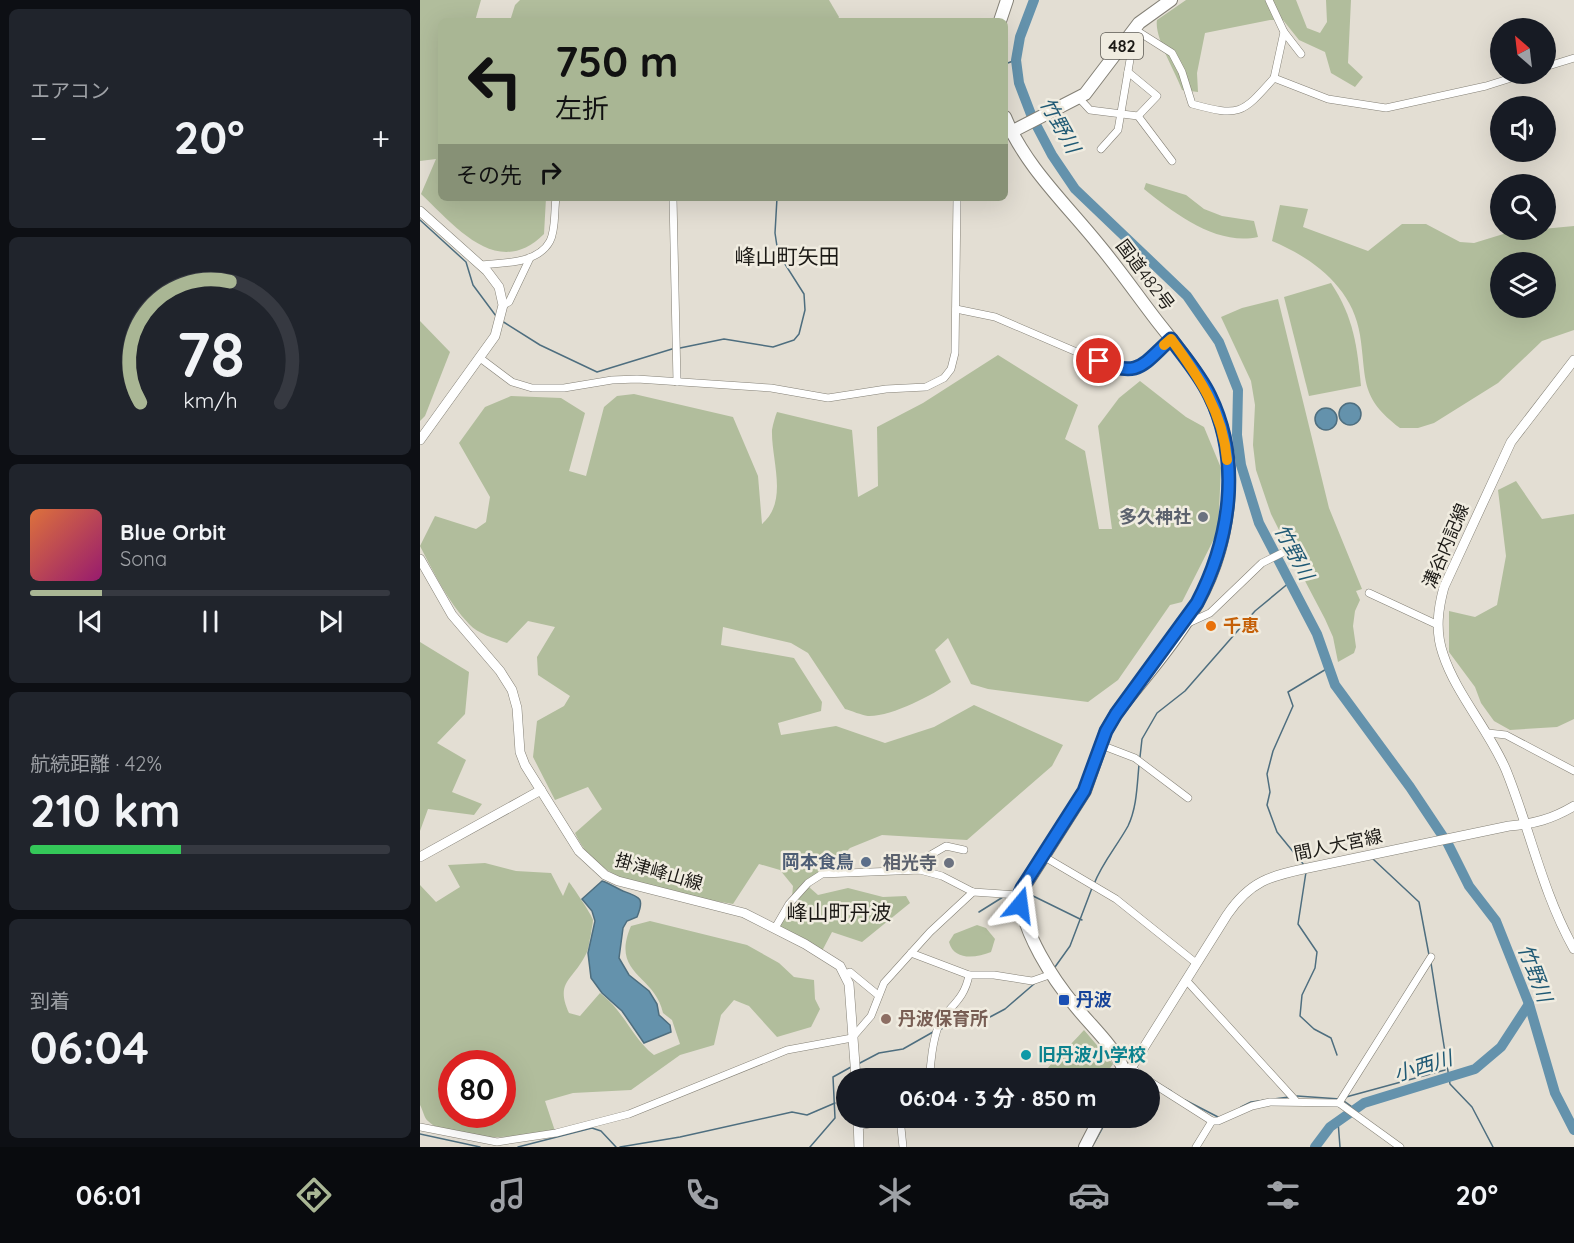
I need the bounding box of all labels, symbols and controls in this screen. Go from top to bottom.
north arrow [1490,18,1556,84]
map controls [1490,18,1556,318]
road number: 482 [1101,33,1143,59]
text: 750 m [555,35,679,88]
icon: left [456,42,534,120]
text: エアコン [30,78,110,103]
text: 左折 [555,91,609,125]
water label: 竹野川 [1035,92,1087,159]
button: sound [1490,96,1556,162]
text: 20° [174,109,245,165]
text: − [30,117,47,158]
text: + [371,117,390,158]
icon: right [534,156,567,189]
text: その先 [456,161,522,189]
button: search [1490,174,1556,240]
street label: 国道482号 [1111,235,1180,315]
district label: 峰山町矢田 [735,243,840,269]
button: layers [1490,252,1556,318]
text: 78 [176,315,244,393]
pin [1073,335,1124,386]
icon: arrive [1082,344,1115,377]
text: km/h [183,387,237,413]
street label: 溝谷内記線 [1417,500,1474,592]
place label: 多久神社 [1119,505,1191,528]
marker: 多久神社 [1196,510,1210,524]
text: Blue Orbit [120,518,226,546]
water label: 竹野川 [1269,519,1321,586]
text: Sona [120,546,167,571]
icon: previous [74,605,107,638]
icon: pause [194,605,227,638]
icon: next [314,605,347,638]
place label: 千恵 [1223,614,1259,637]
marker: 千恵 [1204,619,1218,633]
text: 航続距離 · 42% [30,751,162,776]
text: 210 km [30,782,180,838]
street label: 間人大宮線 [1291,824,1384,865]
street label: 掛津峰山線 [613,848,706,895]
place label: 岡本食鳥 [782,850,854,873]
place label: 相光寺 [883,851,937,874]
marker: 岡本食鳥 [859,855,873,869]
marker: 相光寺 [942,856,956,870]
position arrow [988,873,1052,937]
district label: 峰山町丹波 [787,899,892,925]
water label: 竹野川 [1513,940,1559,1007]
text: 到着 [30,988,70,1013]
place label: 丹波 [1076,988,1112,1011]
marker: 丹波 [1057,993,1071,1007]
place label: 丹波保育所 [898,1007,988,1030]
marker: 丹波保育所 [879,1012,893,1026]
text: 06:04 [30,1019,149,1075]
place label: 旧丹波小学校 [1038,1043,1146,1066]
water label: 小西川 [1391,1044,1457,1086]
marker: 旧丹波小学校 [1019,1048,1033,1062]
speed limit sign: 80 [438,1050,516,1128]
text: 06:04 · 3 分 · 850 m [899,1084,1097,1112]
icon: directions [293,1174,335,1216]
icon: music [487,1174,529,1216]
icon: phone [681,1174,723,1216]
icon: climate [874,1174,916,1216]
icon: car [1068,1174,1110,1216]
icon: filters [1262,1174,1304,1216]
text: 06:01 [76,1178,142,1212]
text: 20° [1456,1178,1498,1212]

